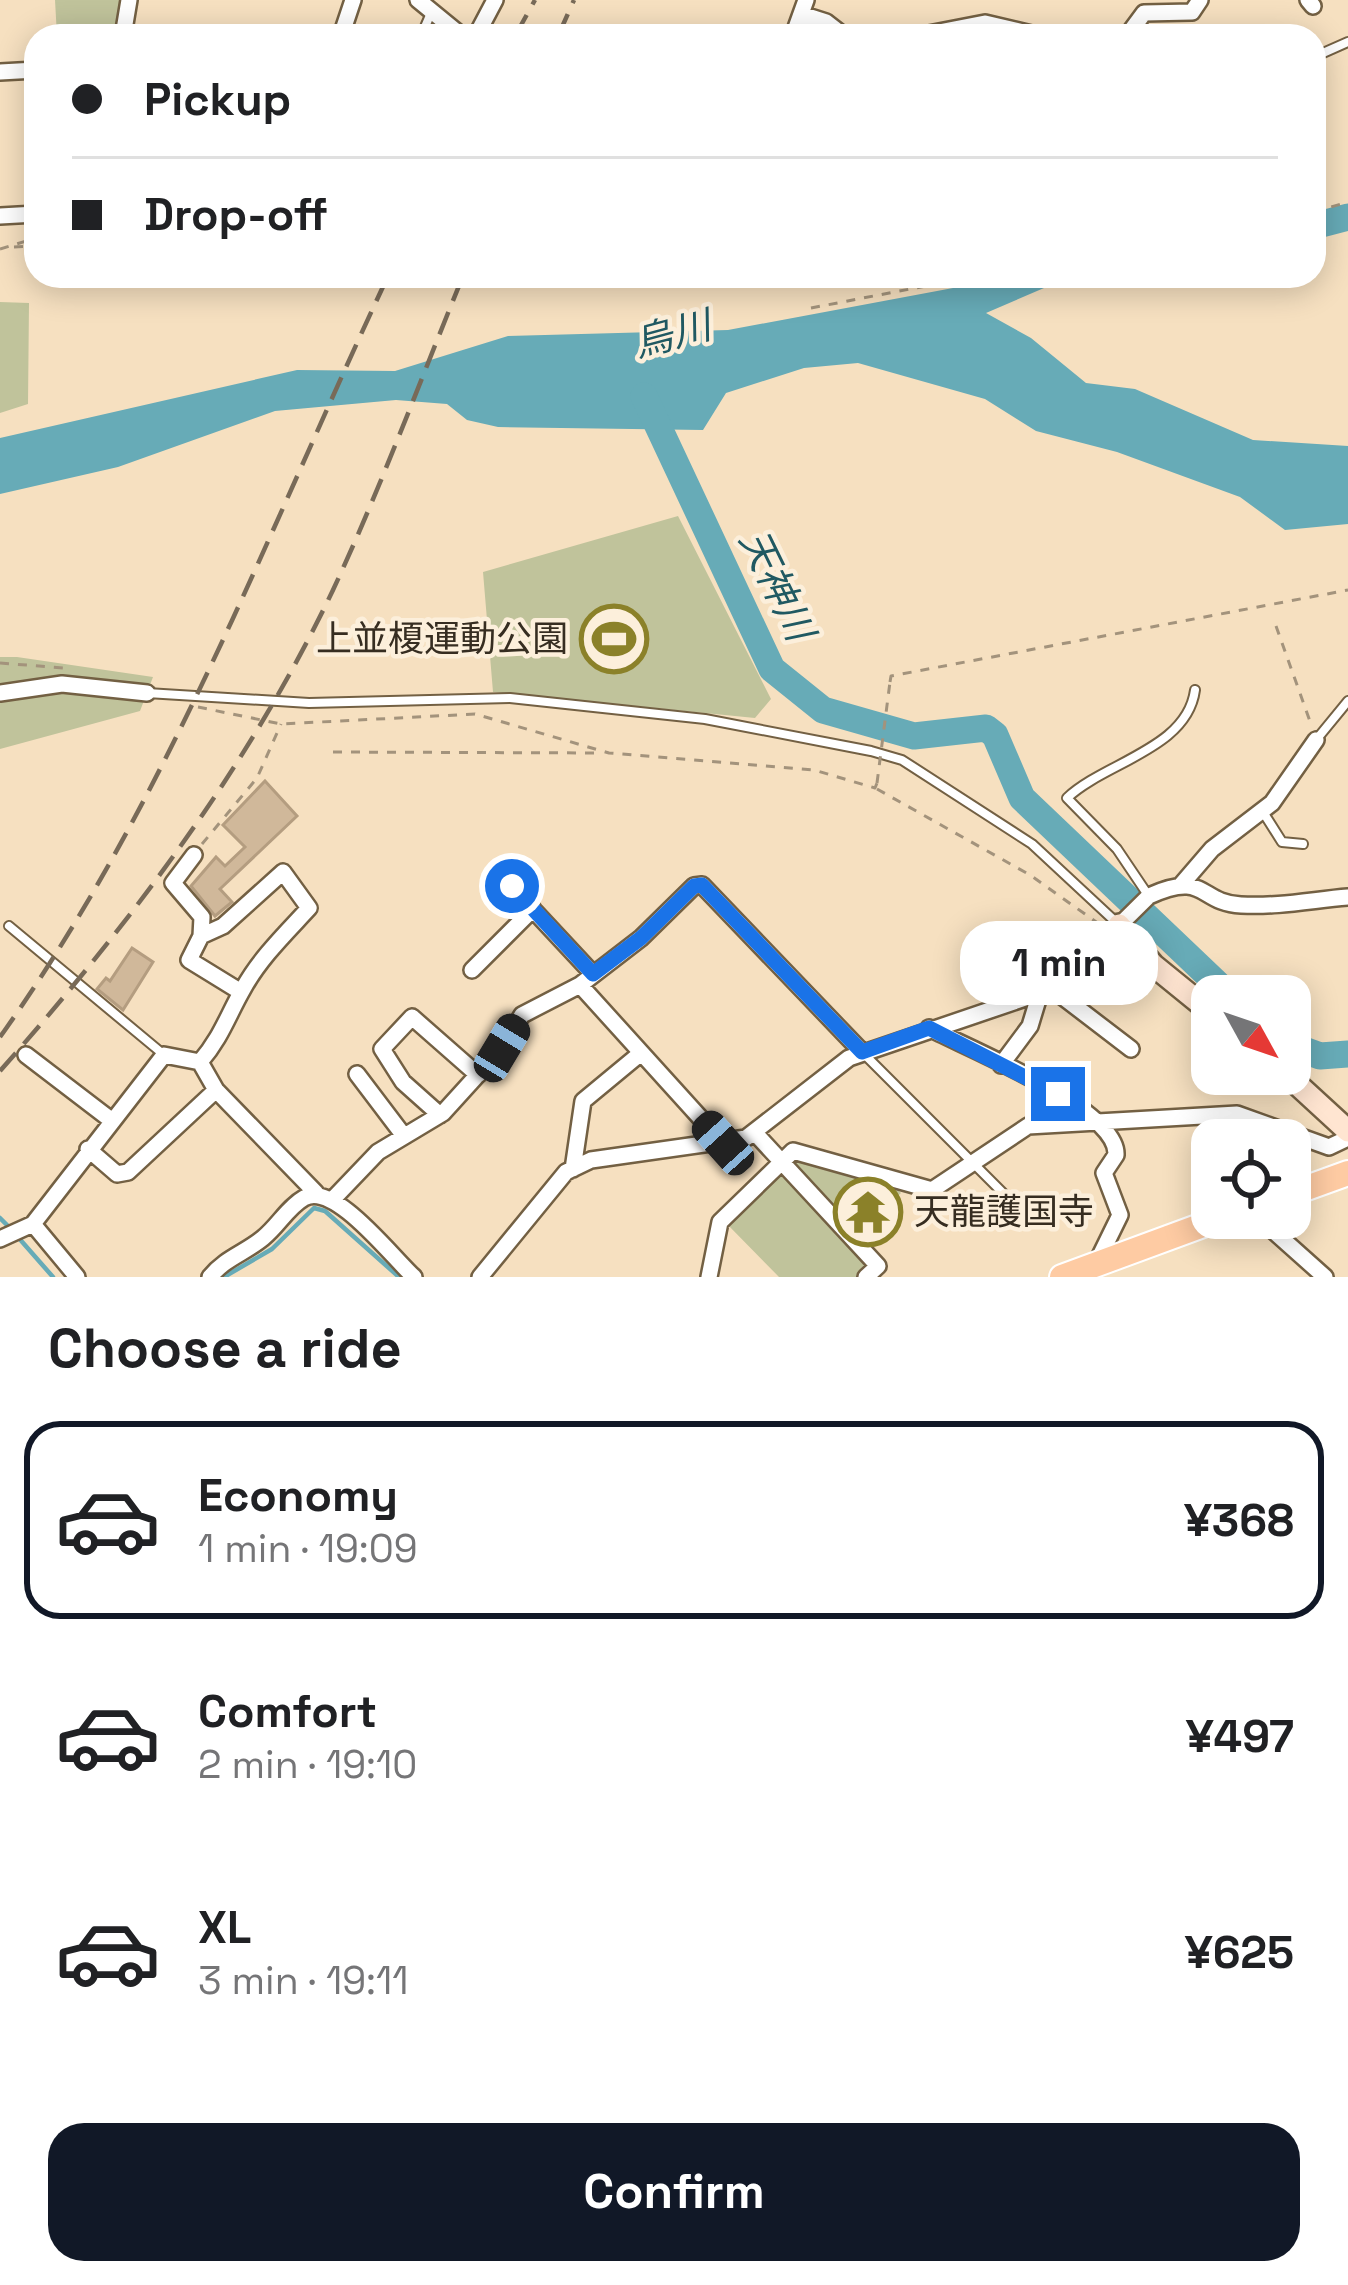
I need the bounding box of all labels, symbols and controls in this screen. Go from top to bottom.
text: Pickup [144,71,291,128]
text: Drop-off [144,186,328,243]
water label: 烏川 [628,299,720,368]
water label: 天神川 [729,522,826,652]
sports icon: 上並榎運動公園 [579,604,649,674]
place label: 上並榎運動公園 [316,616,568,662]
route start [485,859,539,913]
callout: 1 min [959,920,1157,1004]
text: 1 min [1011,938,1107,987]
north arrow [1191,975,1311,1095]
map controls [1191,975,1311,1239]
car [468,1008,536,1088]
route end [1031,1067,1085,1121]
car [686,1104,760,1182]
button: locate [1191,1119,1311,1239]
temple icon: 天龍護国寺 [833,1177,903,1247]
place label: 天龍護国寺 [914,1189,1094,1235]
text: Choose a ride [48,1314,402,1383]
icon: car [54,1466,162,1574]
text: Economy [198,1467,398,1524]
text: ¥368 [1184,1492,1294,1549]
text: 1 min · 19:09 [198,1524,418,1573]
icon: car [54,1682,162,1790]
text: Comfort [198,1683,377,1740]
text: ¥497 [1186,1708,1294,1765]
text: 2 min · 19:10 [198,1740,417,1789]
icon: car [54,1898,162,2006]
text: XL [198,1899,251,1956]
text: ¥625 [1185,1924,1294,1981]
text: 3 min · 19:11 [198,1956,409,2005]
button: Confirm [48,2123,1300,2261]

